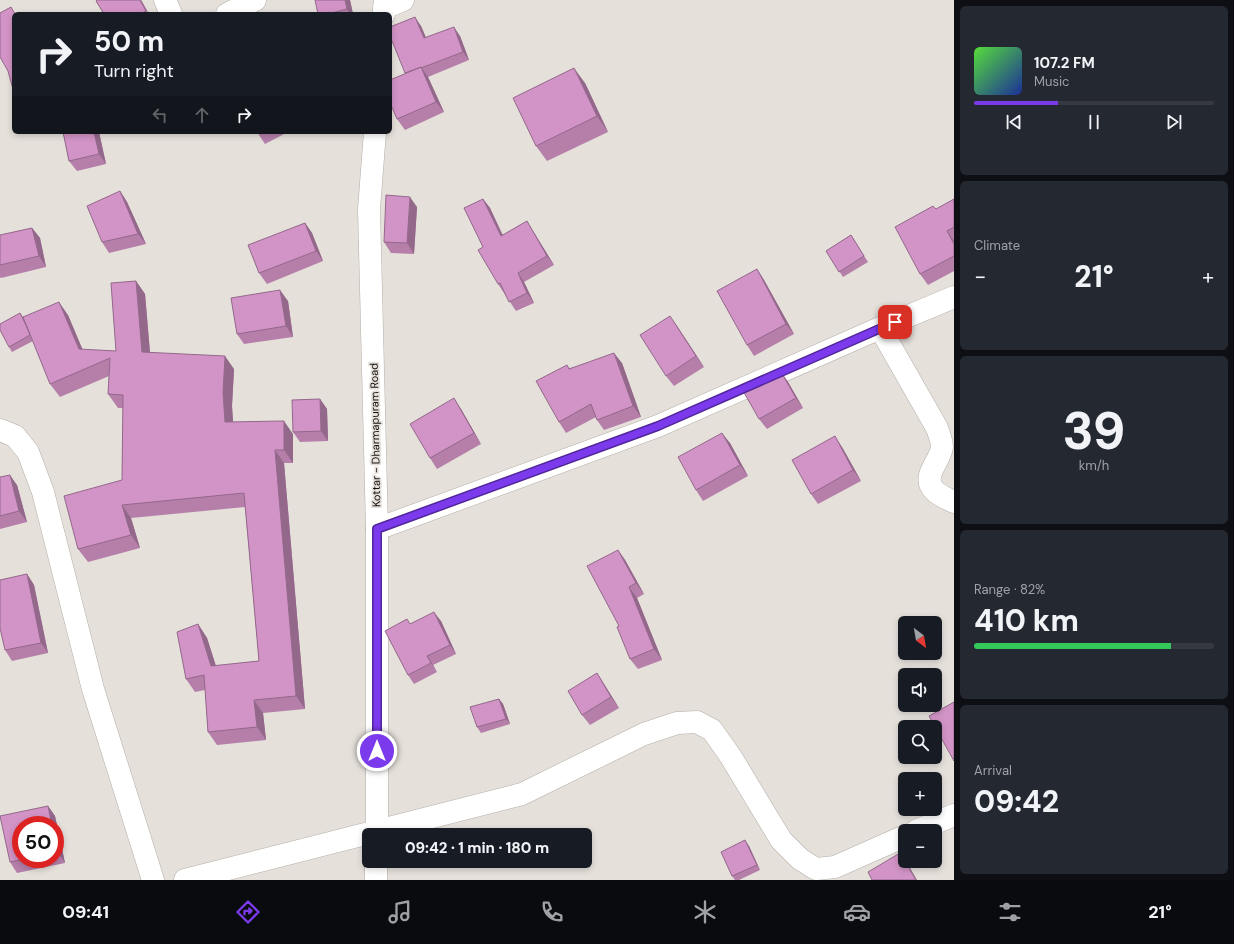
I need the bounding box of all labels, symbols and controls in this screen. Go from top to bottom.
text: 50 m [94,23,164,60]
icon: right [28,28,80,80]
text: 107.2 FM [1034,53,1095,73]
text: Turn right [94,59,174,83]
text: Music [1034,73,1069,90]
icon: left [149,104,171,126]
icon: ahead [191,104,213,126]
icon: right [233,104,255,126]
icon: previous [1003,111,1025,133]
icon: pause [1083,111,1105,133]
icon: next [1163,111,1185,133]
text: Climate [974,237,1020,254]
text: 21° [1074,257,1114,296]
text: − [974,262,986,291]
text: + [1202,262,1214,291]
pin [878,305,912,339]
icon: arrive [884,311,906,333]
street label: Kottar - Dharmapuram Road [367,363,383,507]
text: 39 [1062,397,1126,465]
text: km/h [1079,457,1109,474]
text: Range · 82% [974,581,1045,598]
text: 410 km [974,601,1079,640]
north arrow [898,616,942,660]
map controls [898,616,942,868]
button: sound [898,668,942,712]
button: search [898,720,942,764]
position arrow [356,730,398,772]
text: Arrival [974,762,1012,779]
button: + [898,772,942,816]
text: 09:42 [974,782,1059,821]
speed limit sign: 50 [12,816,64,868]
button: − [898,824,942,868]
text: 09:42 · 1 min · 180 m [405,838,549,858]
icon: directions [234,898,262,926]
icon: music [386,898,414,926]
icon: phone [538,898,566,926]
icon: climate [691,898,719,926]
icon: car [843,898,871,926]
icon: filters [996,898,1024,926]
text: 09:41 [62,900,109,924]
text: 21° [1148,900,1172,924]

